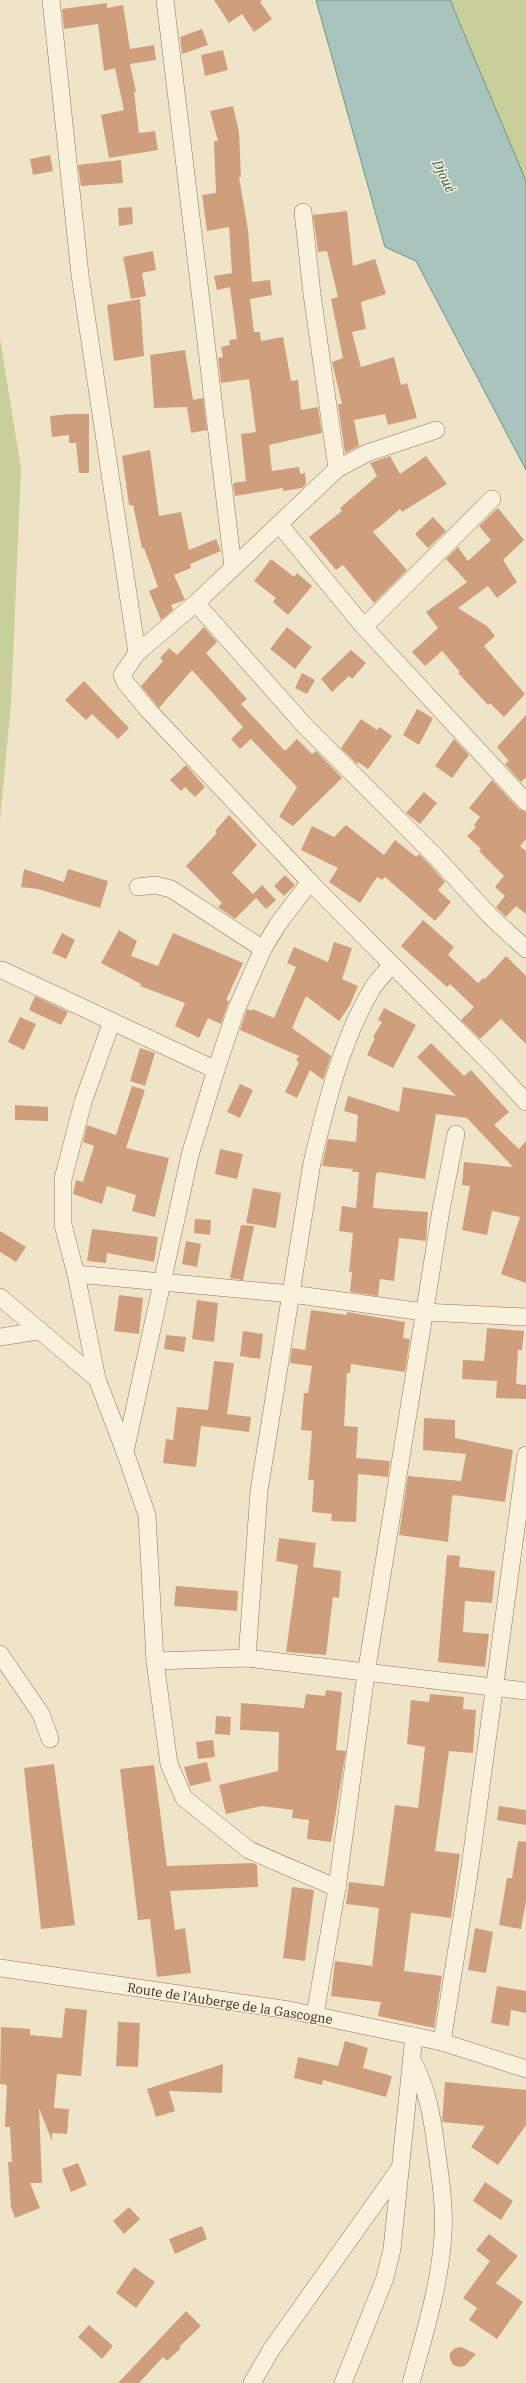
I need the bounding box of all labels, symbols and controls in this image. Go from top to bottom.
water label: Djoué [428,156,460,196]
street label: Route de l'Auberge de la Gascogne [126,1979,334,2028]

